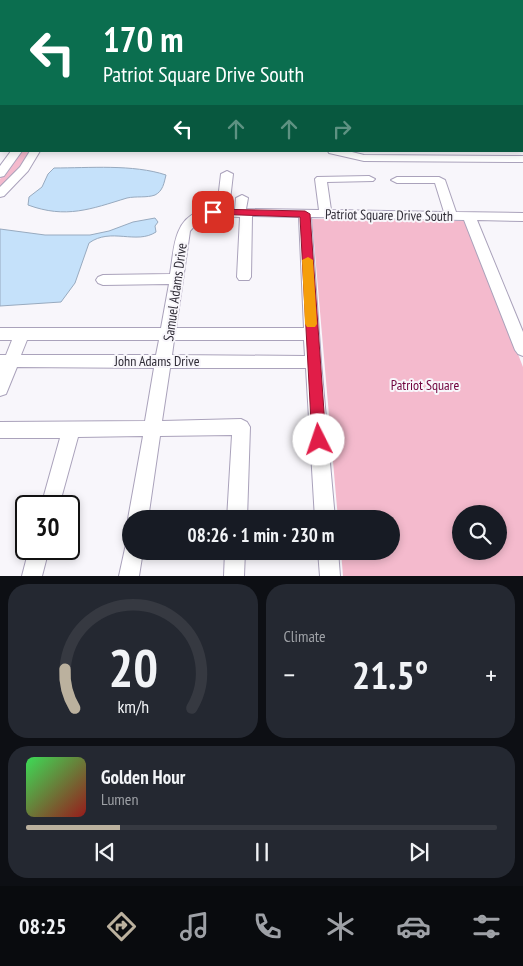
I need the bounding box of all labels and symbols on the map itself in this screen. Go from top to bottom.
pin [192,191,234,233]
street label: Patriot Square Drive South [325,205,453,225]
street label: Samuel Adams Drive [159,242,191,342]
street label: John Adams Drive [114,352,200,370]
park label: Patriot Square [391,376,459,394]
position arrow [292,413,344,465]
speed limit sign: 30 [15,495,80,560]

